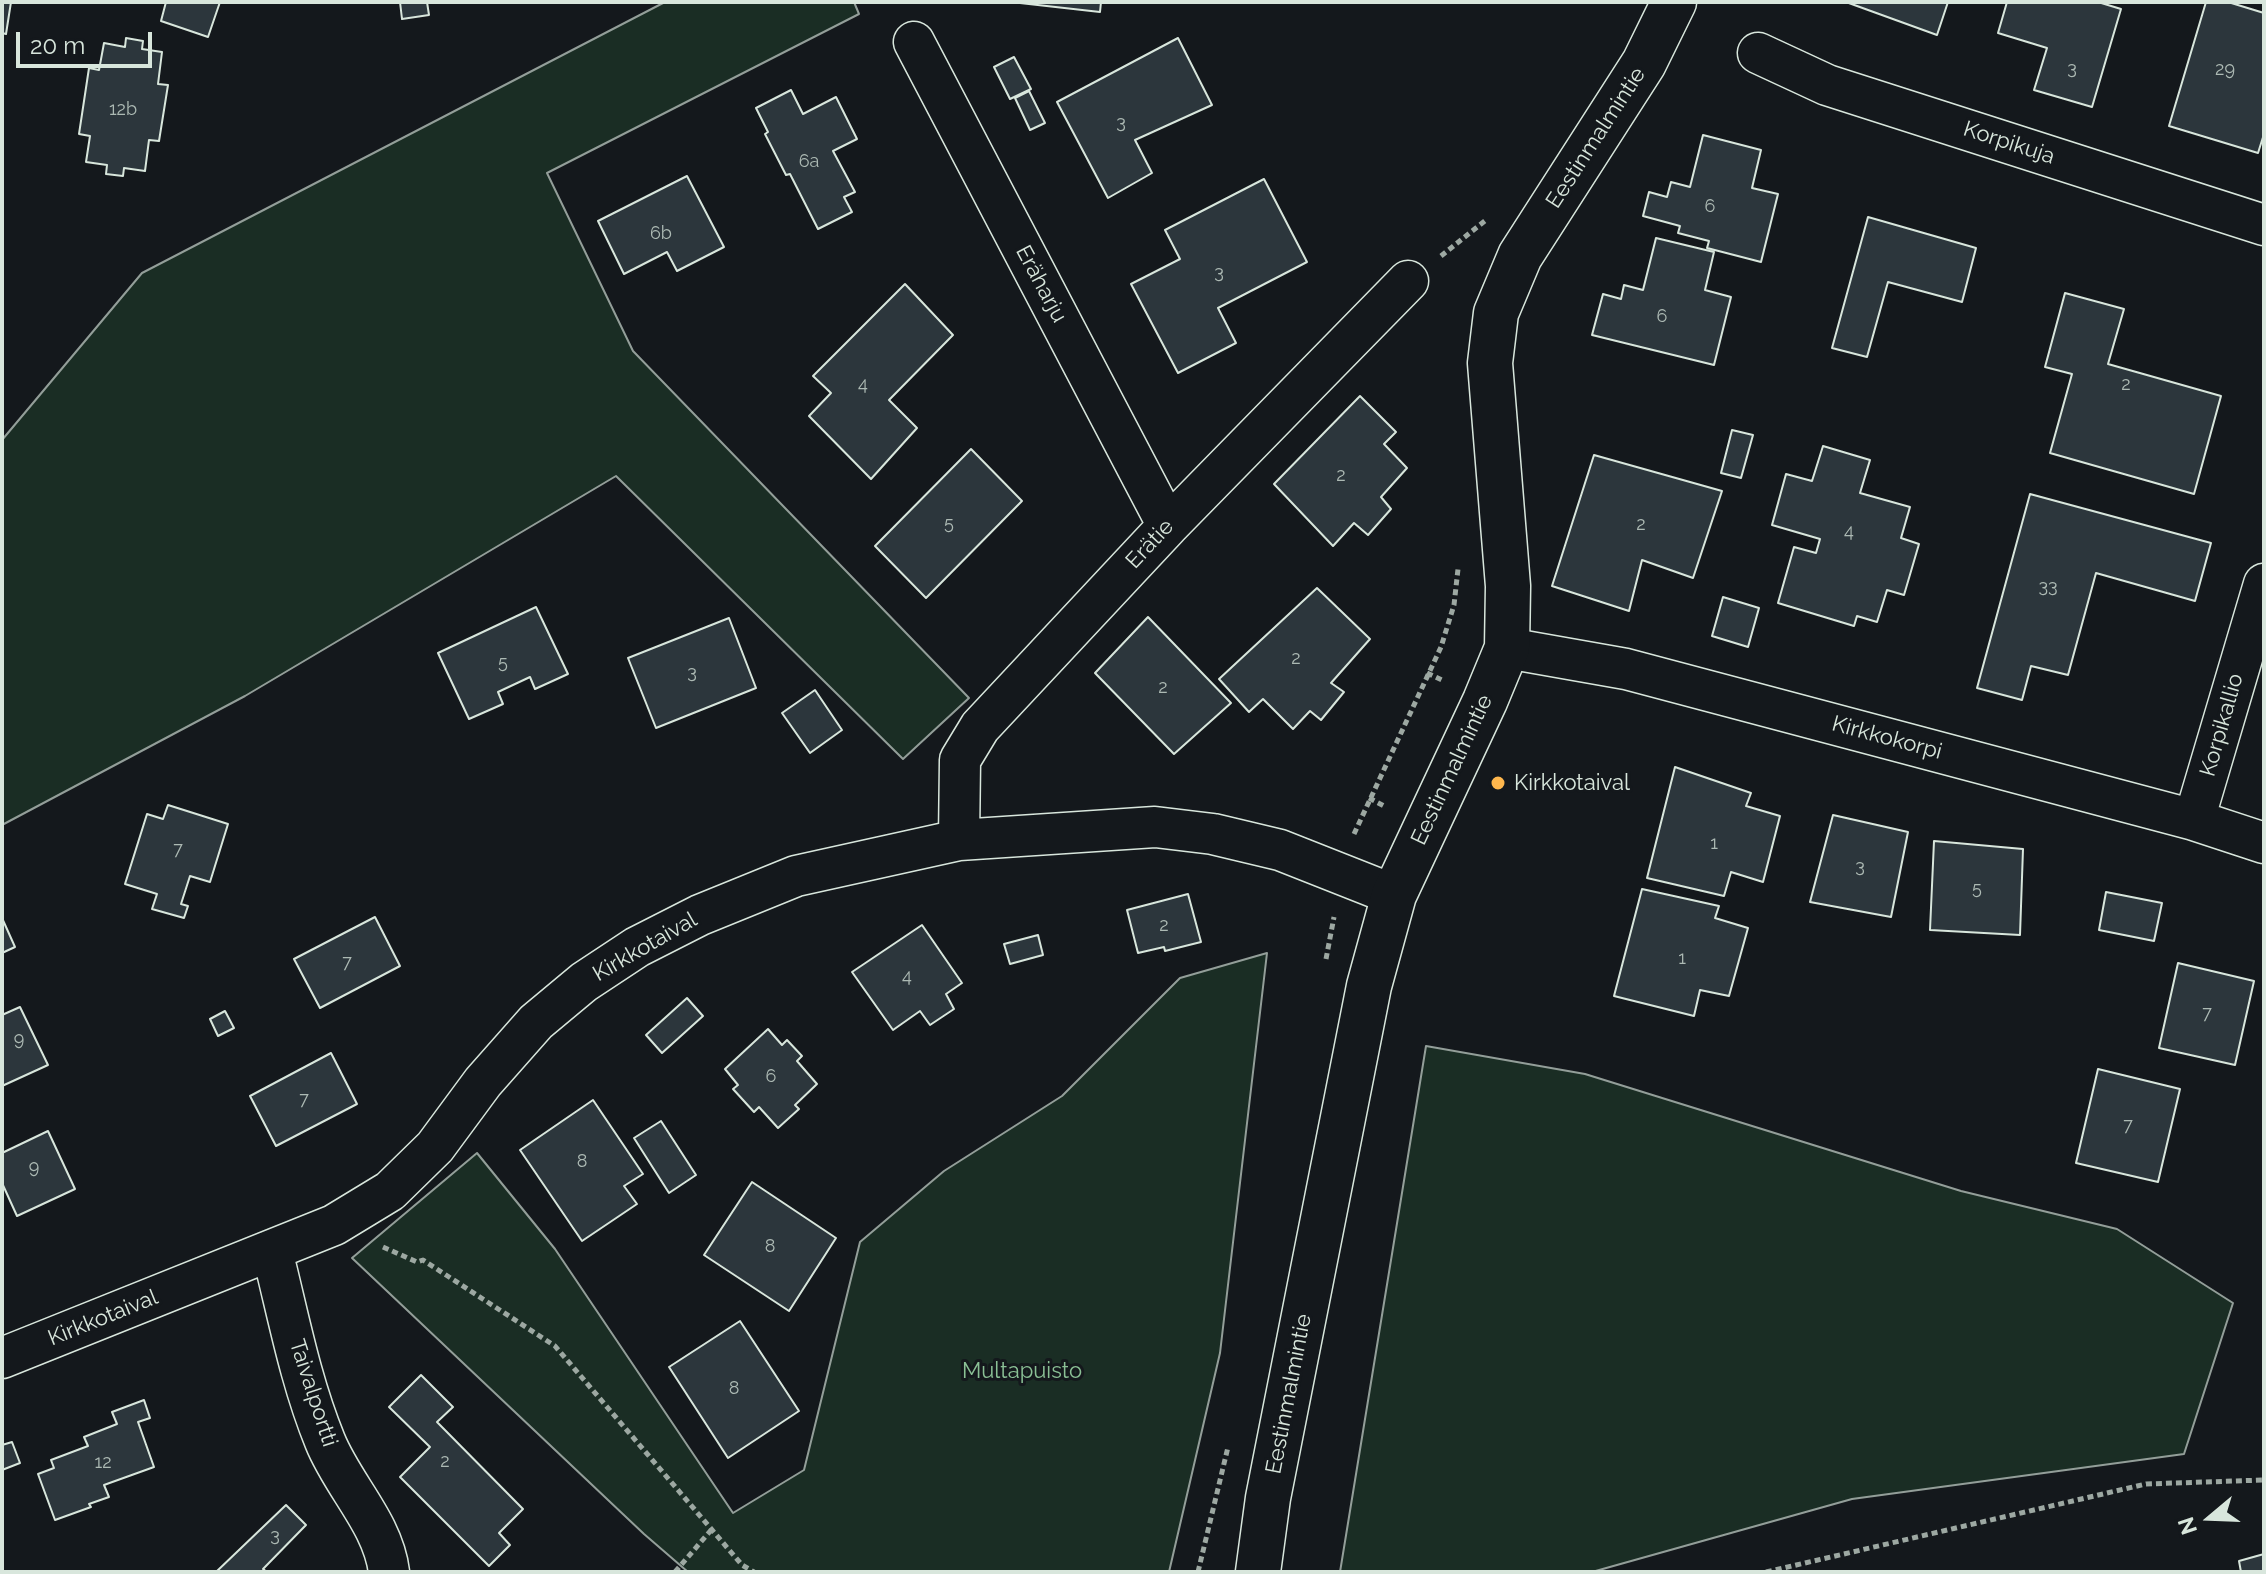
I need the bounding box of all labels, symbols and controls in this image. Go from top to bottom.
scale bar [20,16,156,66]
text: 20 m [30,31,85,60]
house number: 3 [2067,58,2077,80]
house number: 29 [2215,59,2235,81]
street label: Eestinmalmintie [1541,63,1651,213]
house number: 12b [109,99,137,121]
house number: 3 [1116,112,1126,134]
street label: Korpikuja [1960,116,2058,170]
house number: 6a [799,151,819,173]
house number: 6 [1705,196,1715,218]
house number: 6b [650,223,672,245]
street label: Eräharju [1010,241,1072,327]
house number: 3 [1214,262,1224,284]
house number: 6 [1657,306,1667,328]
house number: 4 [858,374,868,396]
house number: 2 [2121,374,2131,396]
house number: 2 [1336,465,1346,487]
house number: 5 [944,513,954,535]
street label: Erätie [1121,514,1179,574]
house number: 2 [1636,514,1646,536]
house number: 4 [1844,521,1854,543]
house number: 33 [2038,576,2058,598]
house number: 2 [1291,648,1301,670]
house number: 5 [498,652,508,674]
house number: 3 [687,662,697,684]
street label: Korpikallio [2195,670,2249,780]
house number: 2 [1158,677,1168,699]
street label: Eestinmalmintie [1406,691,1498,849]
street label: Kirkkokorpi [1829,711,1945,765]
place label: Kirkkotaival [1514,770,1630,796]
marker: Kirkkotaival [1489,774,1507,792]
house number: 1 [1710,833,1718,855]
house number: 7 [173,839,183,861]
house number: 3 [1855,856,1865,878]
house number: 5 [1972,878,1982,900]
street label: Kirkkotaival [588,907,702,987]
house number: 2 [1159,915,1169,937]
house number: 1 [1678,948,1686,970]
house number: 7 [342,952,352,974]
house number: 4 [902,966,912,988]
house number: 7 [2202,1003,2212,1025]
house number: 9 [14,1029,24,1051]
house number: 6 [766,1066,776,1088]
house number: 7 [299,1089,309,1111]
house number: 7 [2123,1115,2133,1137]
house number: 8 [577,1151,587,1173]
house number: 9 [29,1157,39,1179]
house number: 8 [765,1236,775,1258]
street label: Kirkkotaival [44,1284,162,1352]
street label: Eestinmalmintie [1261,1312,1317,1476]
street label: Taivalportti [283,1336,343,1450]
park label: Multapuisto [962,1358,1082,1384]
house number: 8 [729,1378,739,1400]
house number: 2 [440,1451,450,1473]
house number: 12 [94,1452,112,1474]
north arrow [2170,1478,2250,1558]
text: N [2172,1514,2202,1538]
house number: 3 [270,1525,280,1547]

